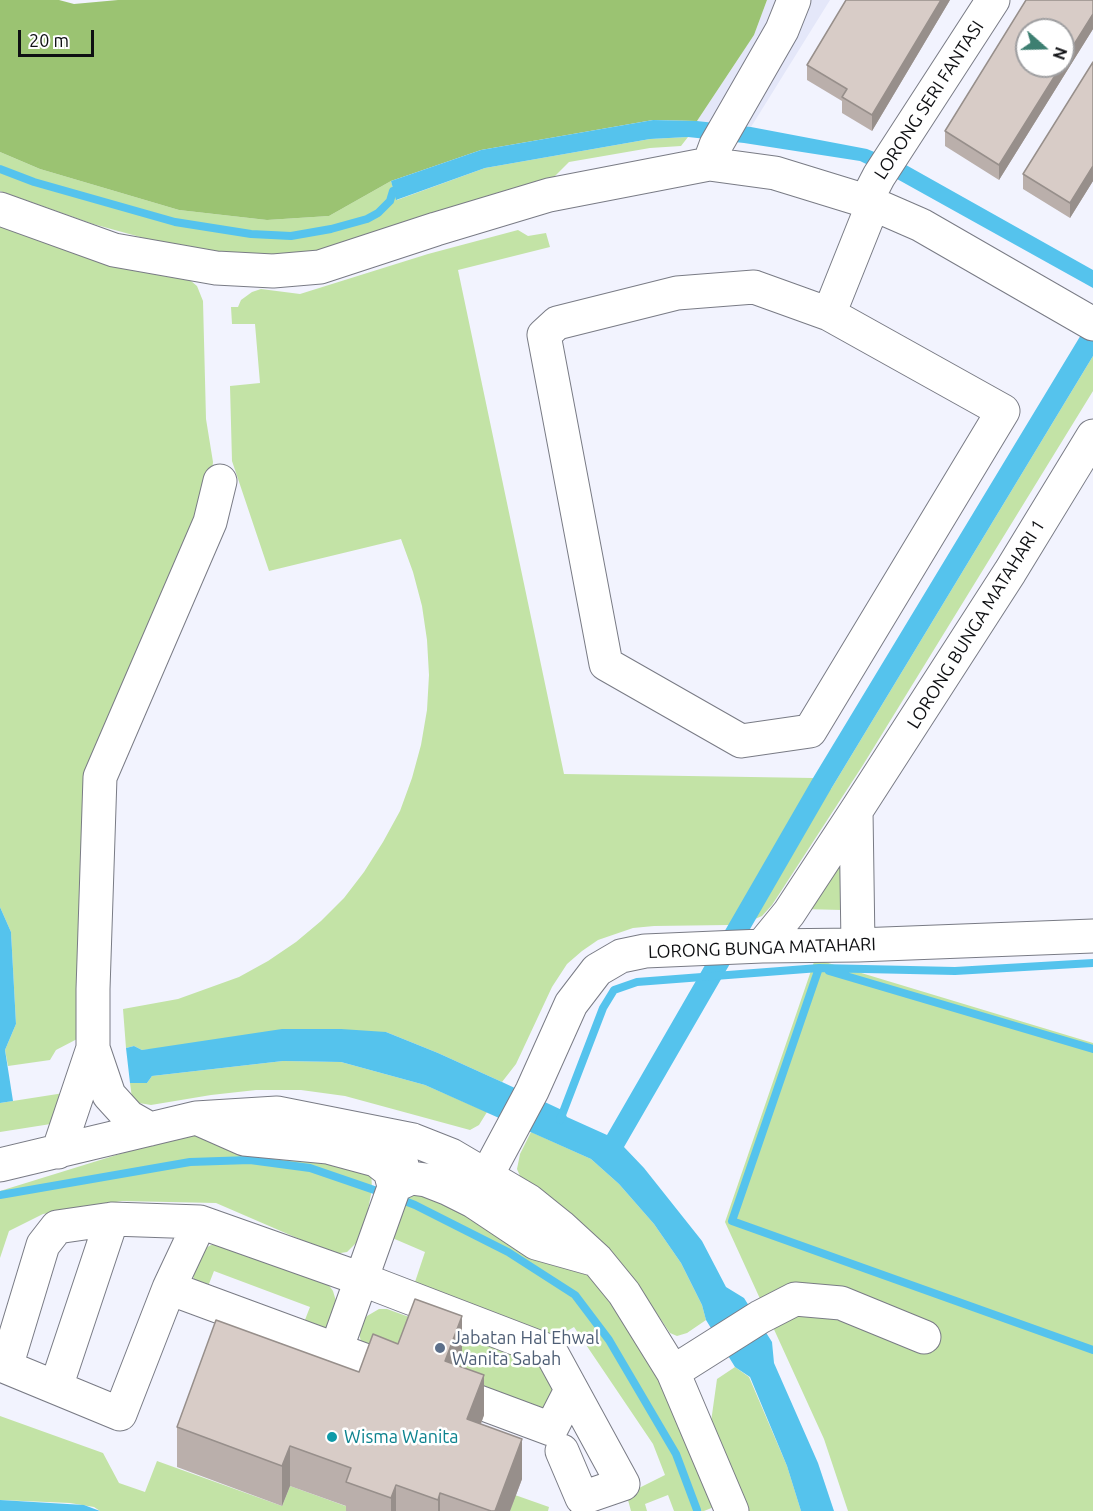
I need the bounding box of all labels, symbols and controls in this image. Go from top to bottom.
street label: LORONG SERI FANTASI [870,17,988,183]
scale bar [21,18,98,56]
north arrow [1015,18,1075,78]
text: 20 m [29,30,69,50]
text: N [1050,45,1071,62]
street label: LORONG BUNGA MATAHARI 1 [903,515,1049,733]
street label: LORONG BUNGA MATAHARI [648,933,876,963]
place label: Jabatan Hal Ehwal Wanita Sabah [452,1327,599,1370]
marker: Jabatan Hal Ehwal Wanita Sabah [433,1341,447,1355]
place label: Wisma Wanita [344,1426,459,1448]
marker: Wisma Wanita [325,1430,339,1444]

